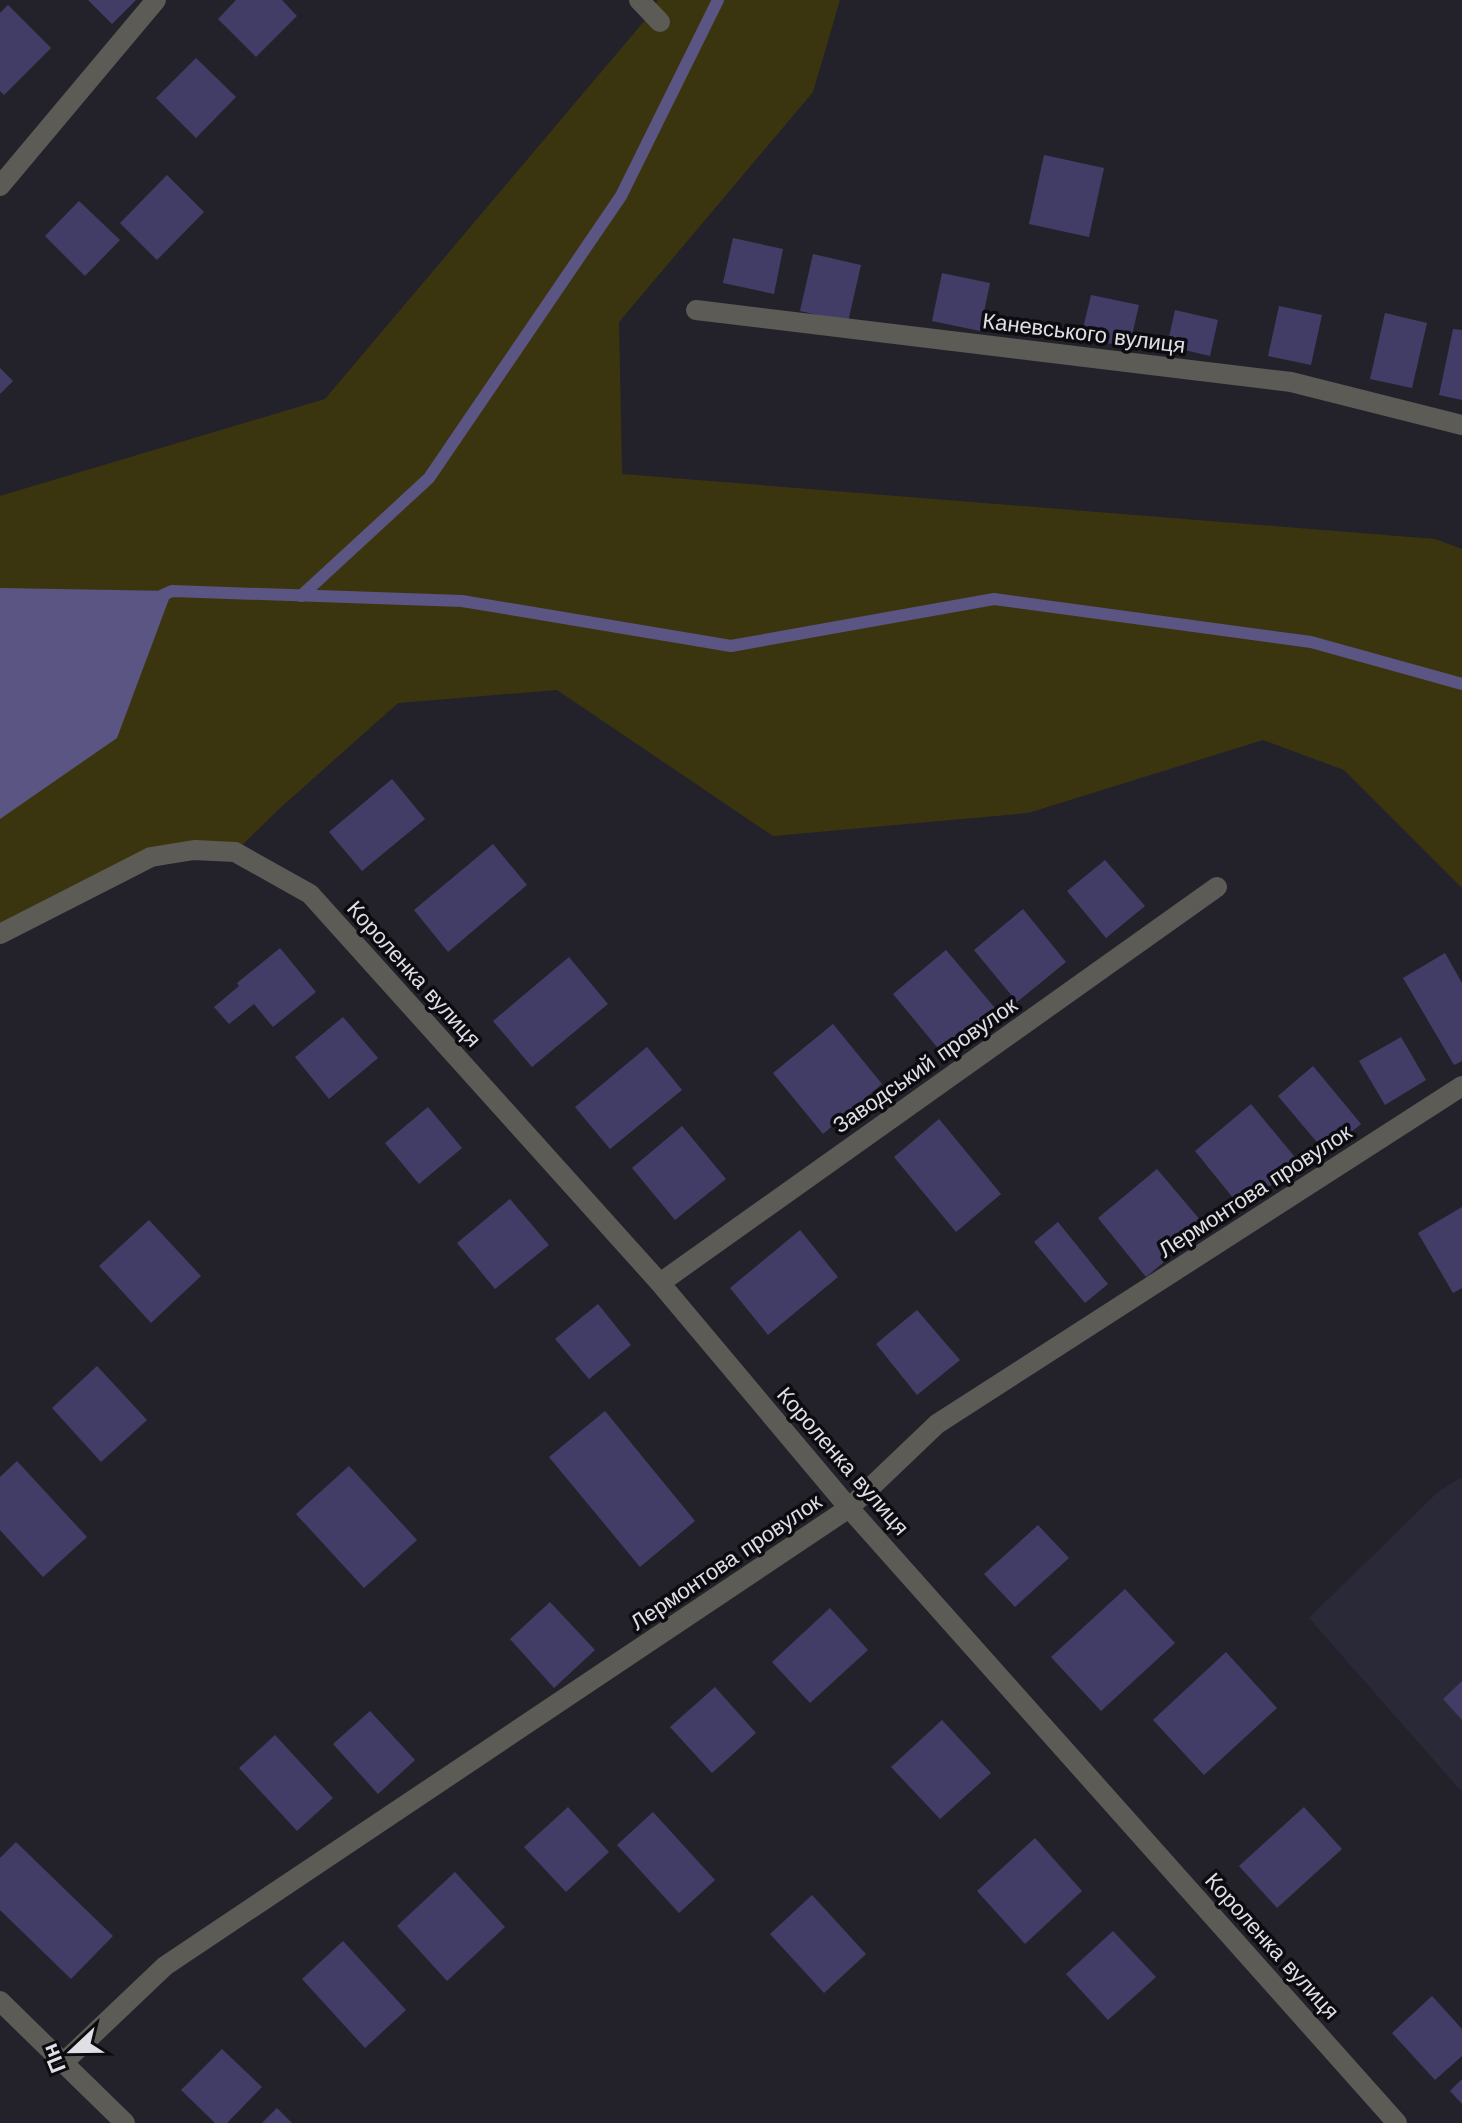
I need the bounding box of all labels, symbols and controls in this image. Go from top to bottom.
street label: Каневського вулиця [981,308,1187,358]
street label: Короленка вулиця [342,896,486,1052]
street label: Заводський провулок [828,992,1022,1138]
street label: Лермонтова провулок [1154,1119,1356,1263]
street label: Короленка вулиця [772,1382,914,1540]
street label: Лермонтова провулок [626,1489,826,1635]
street label: Короленка вулиця [1200,1868,1344,2024]
north arrow [32,2011,112,2091]
text: Пн [37,2040,71,2076]

